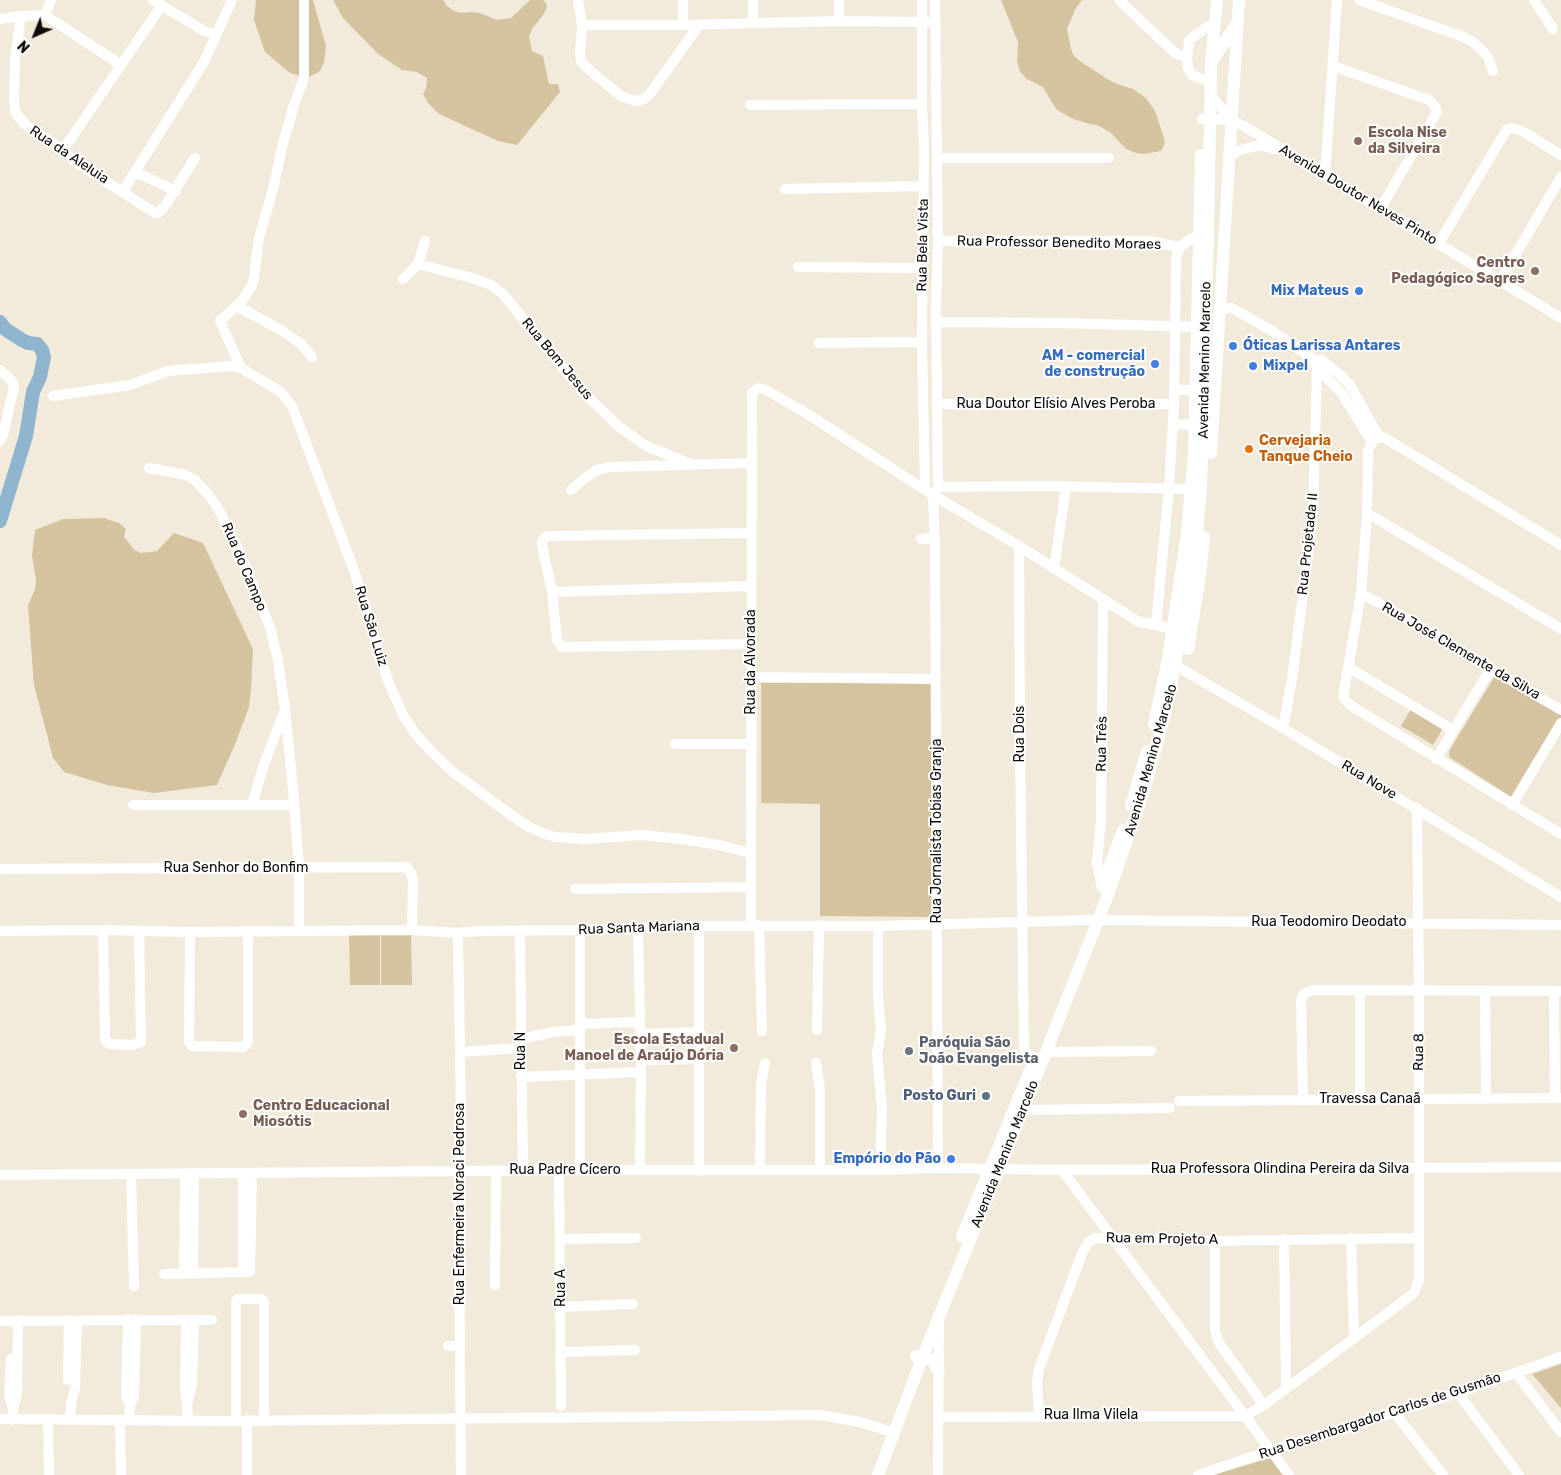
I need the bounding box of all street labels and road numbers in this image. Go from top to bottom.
street label: Rua da Aleluia [26,122,112,188]
street label: Avenida Doutor Neves Pinto [1276,141,1440,249]
street label: Rua Bela Vista [914,198,932,292]
street label: Rua Professor Benedito Moraes [957,233,1161,253]
street label: Avenida Menino Marcelo [1195,281,1215,439]
street label: Rua Bom Jesus [518,315,596,403]
street label: Rua Doutor Elísio Alves Peroba [956,396,1156,412]
street label: Rua Projetada II [1294,492,1322,596]
street label: Rua do Campo [218,520,270,614]
street label: Rua São Luiz [351,584,391,668]
street label: Rua José Clemente da Silva [1379,599,1543,703]
street label: Rua da Alvorada [743,609,759,715]
street label: Avenida Menino Marcelo [1121,682,1181,838]
street label: Rua Dois [1012,706,1028,762]
street label: Rua Três [1093,716,1111,772]
street label: Rua Jornalista Tobias Granja [929,739,945,923]
street label: Rua Nove [1338,757,1400,803]
street label: Rua Senhor do Bonfim [164,860,308,876]
street label: Rua Teodomiro Deodato [1251,914,1407,930]
street label: Rua Santa Mariana [578,917,700,939]
street label: Rua N [513,1032,529,1070]
street label: Rua 8 [1410,1033,1428,1071]
street label: Avenida Menino Marcelo [968,1078,1042,1230]
street label: Travessa Canaã [1319,1091,1421,1107]
street label: Rua Enfermeira Noraci Pedrosa [452,1103,468,1305]
street label: Rua Professora Olindina Pereira da Silva [1151,1161,1409,1177]
street label: Rua Padre Cícero [509,1162,621,1178]
street label: Rua em Projeto A [1106,1230,1218,1248]
street label: Rua A [553,1269,569,1307]
street label: Rua Desembargador Carlos de Gusmão [1257,1369,1503,1463]
street label: Rua Ilma Vilela [1044,1407,1138,1423]

